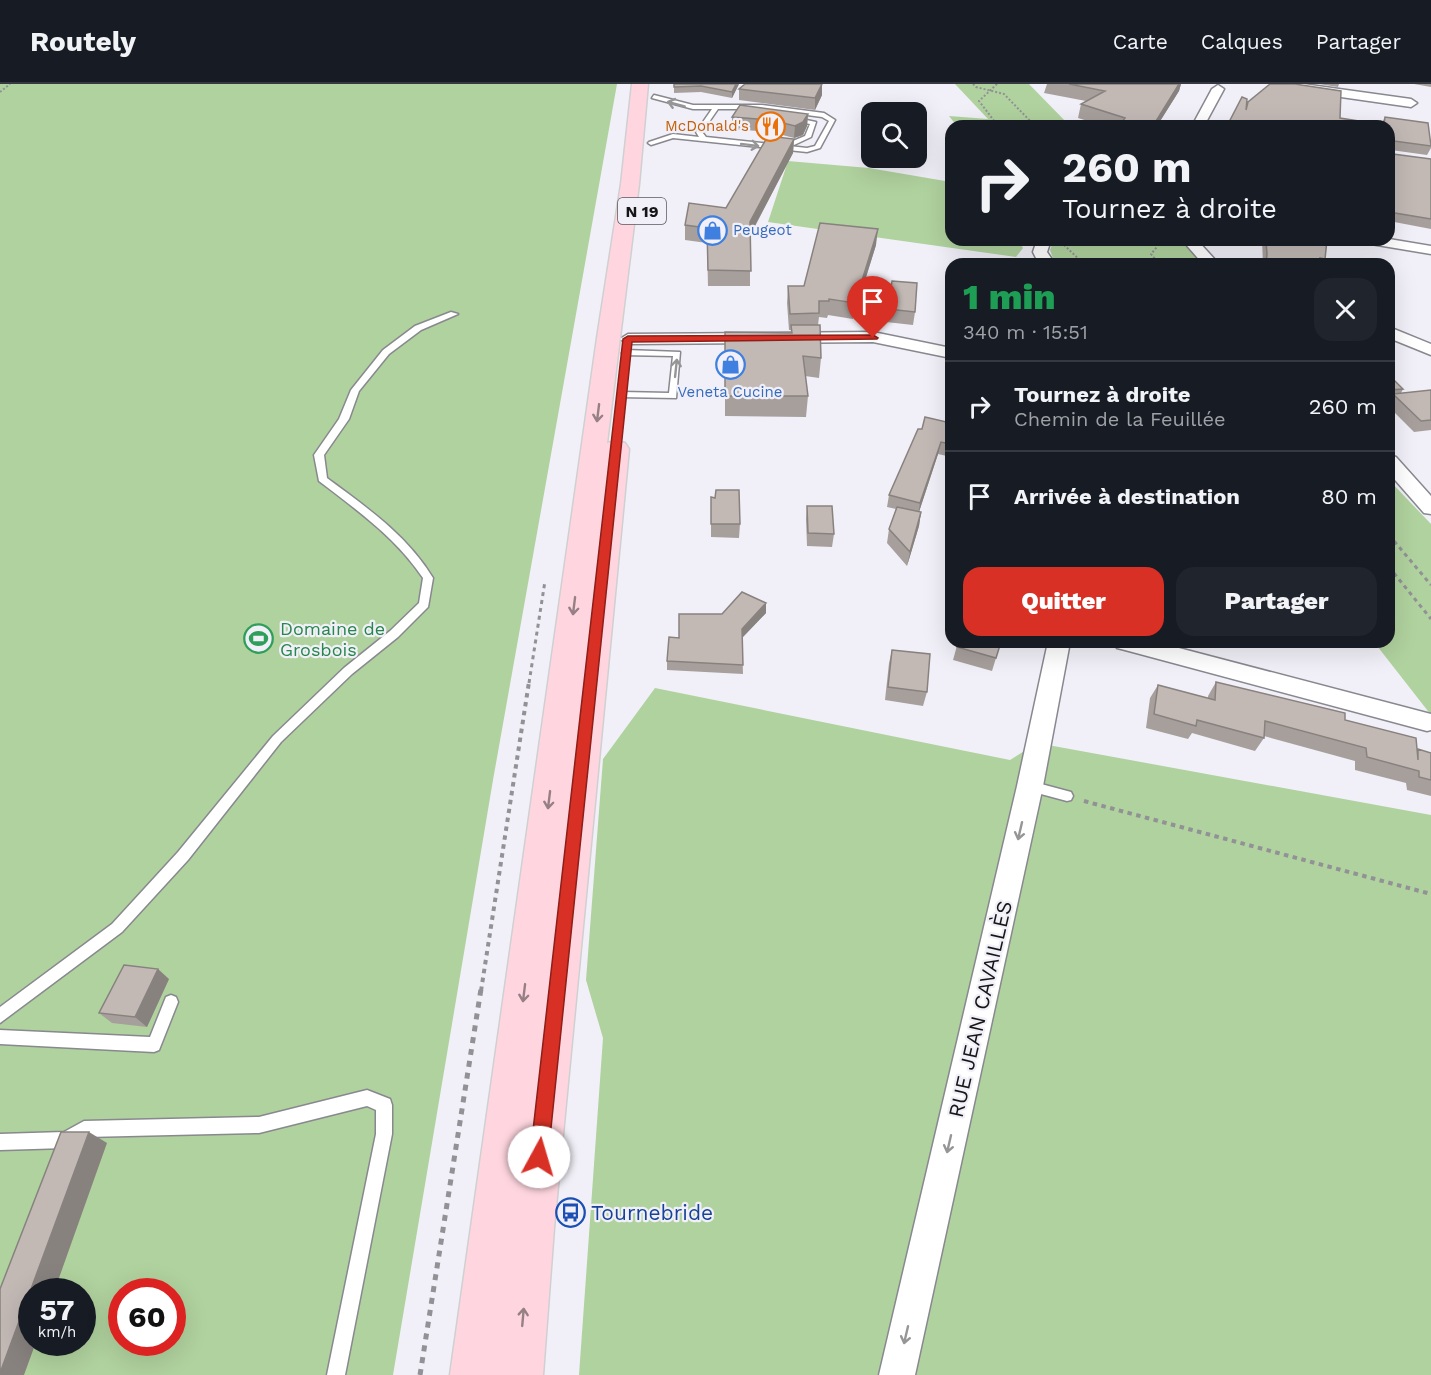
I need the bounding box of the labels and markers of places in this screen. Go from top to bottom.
restaurant icon: McDonald's [754,110,786,142]
place label: McDonald's [665,117,749,135]
shop icon: Peugeot [696,214,728,246]
place label: Peugeot [733,221,792,239]
pin [847,276,898,338]
shop icon: Veneta Cucine [714,349,746,381]
place label: Veneta Cucine [678,383,782,401]
place label: Domaine de Grosbois [280,618,385,660]
sports icon: Domaine de Grosbois [243,622,275,654]
bus stop icon: Tournebride [554,1196,586,1228]
place label: Tournebride [591,1200,713,1225]

